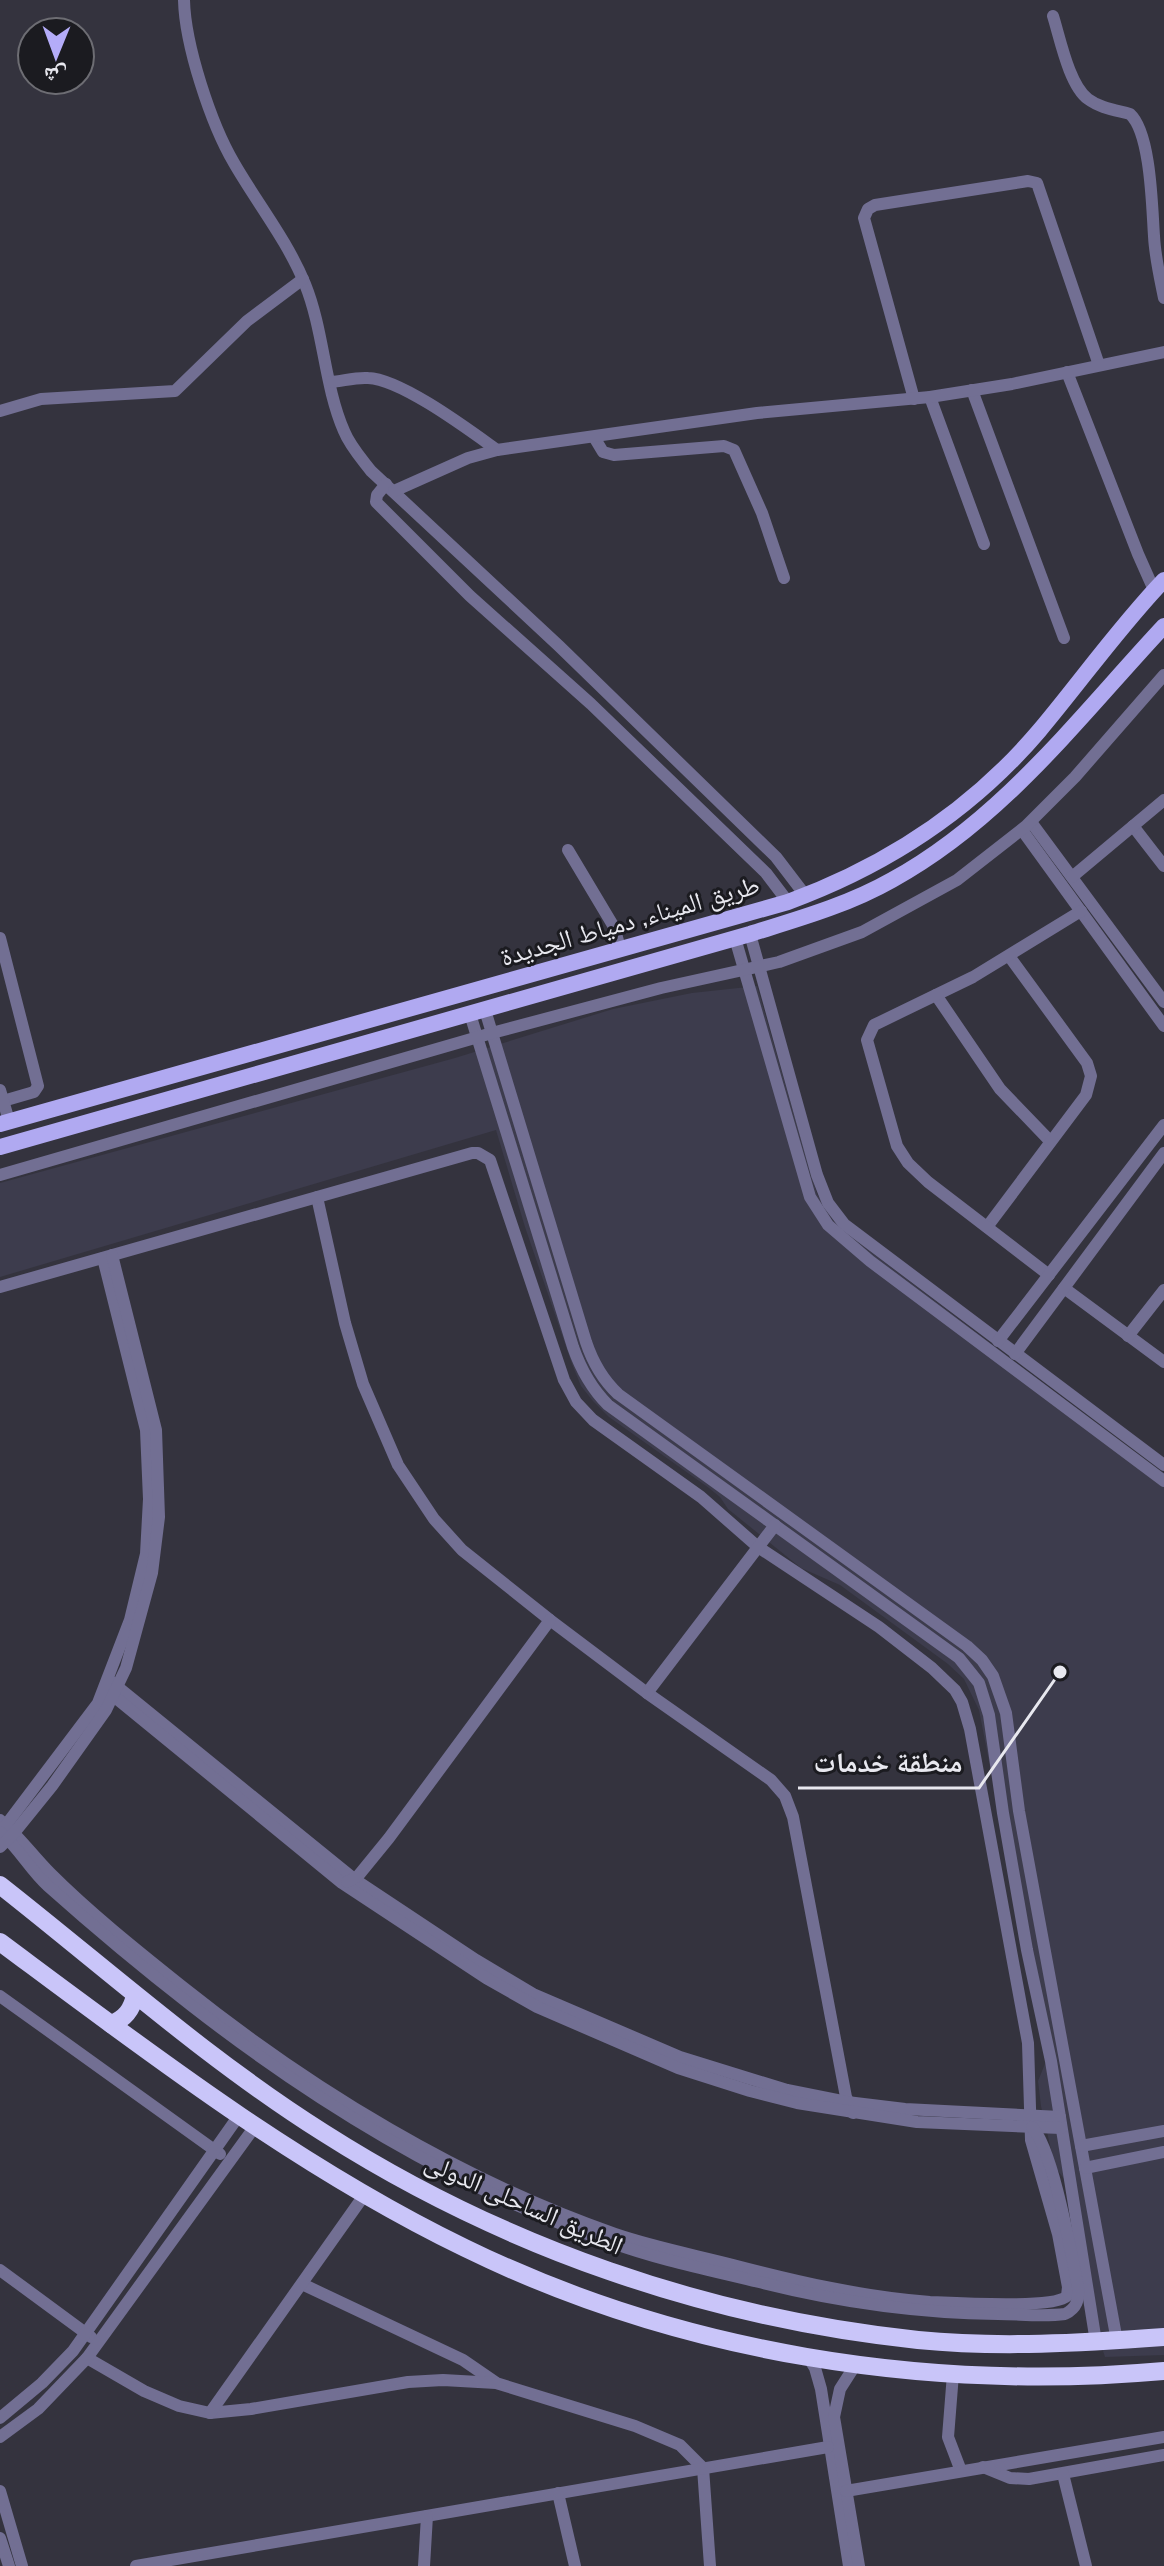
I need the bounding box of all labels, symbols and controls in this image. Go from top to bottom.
north arrow [16,16,96,96]
text: ش [44,60,68,90]
street label: طريق الميناء, دمياط الجديدة [496,867,764,975]
callout: منطقة خدمات [798,1736,979,1788]
text: منطقة خدمات [814,1744,962,1782]
street label: الطريق الساحلى الدولى [419,2145,629,2263]

